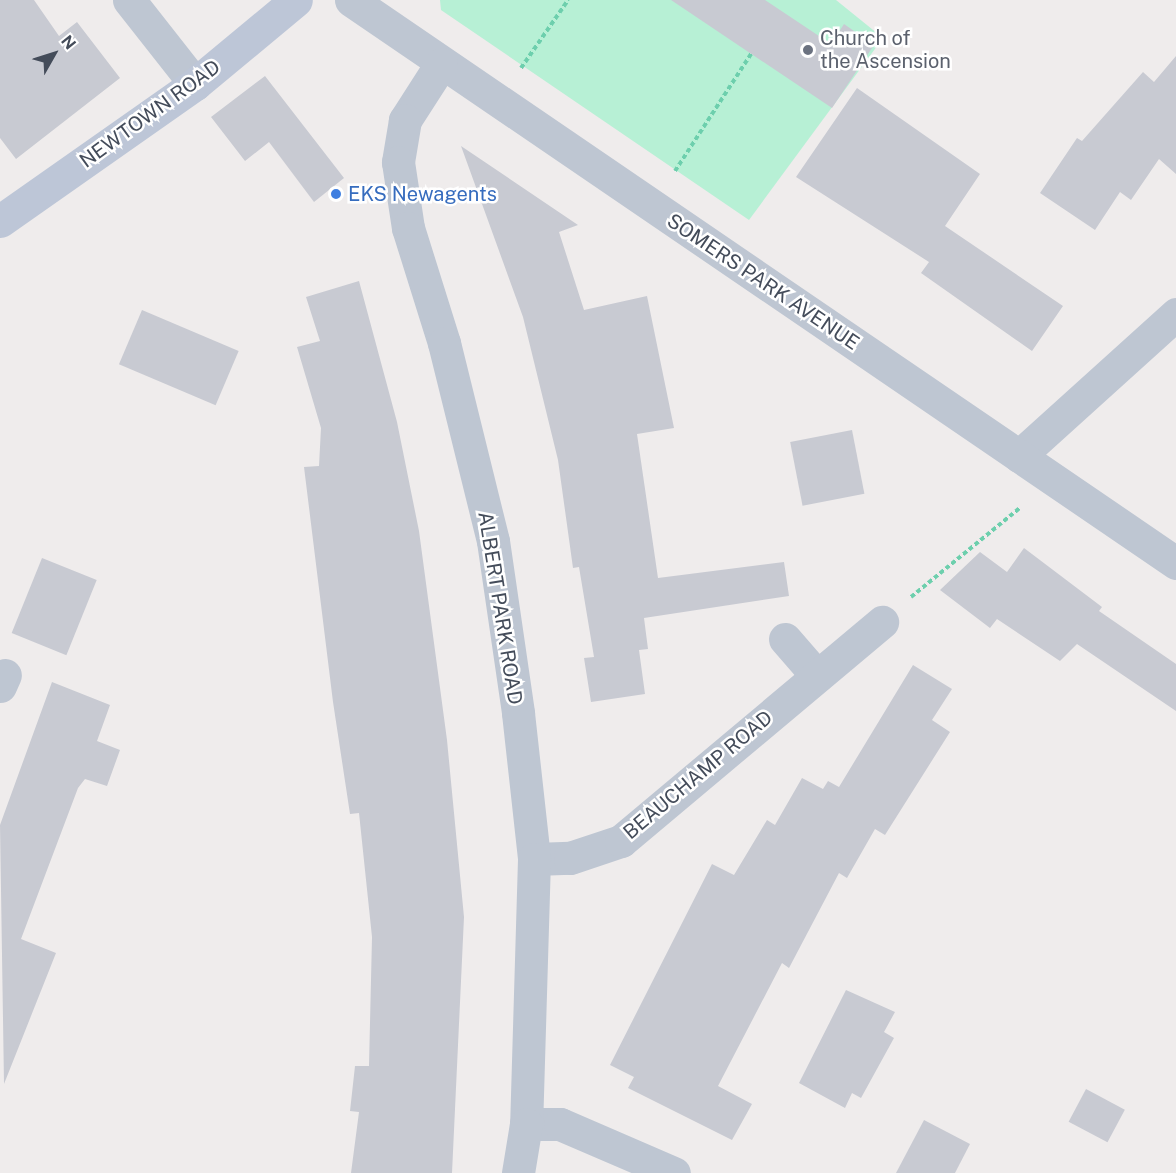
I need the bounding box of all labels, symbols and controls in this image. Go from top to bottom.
north arrow [24,24,84,84]
place label: Church of the Ascension [820,27,951,74]
text: N [57,32,80,53]
marker: Church of the Ascension [801,43,815,57]
street label: NEWTOWN ROAD [75,55,225,173]
place label: EKS Newagents [348,182,497,206]
marker: EKS Newagents [329,187,343,201]
street label: SOMERS PARK AVENUE [662,209,864,355]
street label: ALBERT PARK ROAD [473,510,527,706]
street label: BEAUCHAMP ROAD [619,706,777,844]

